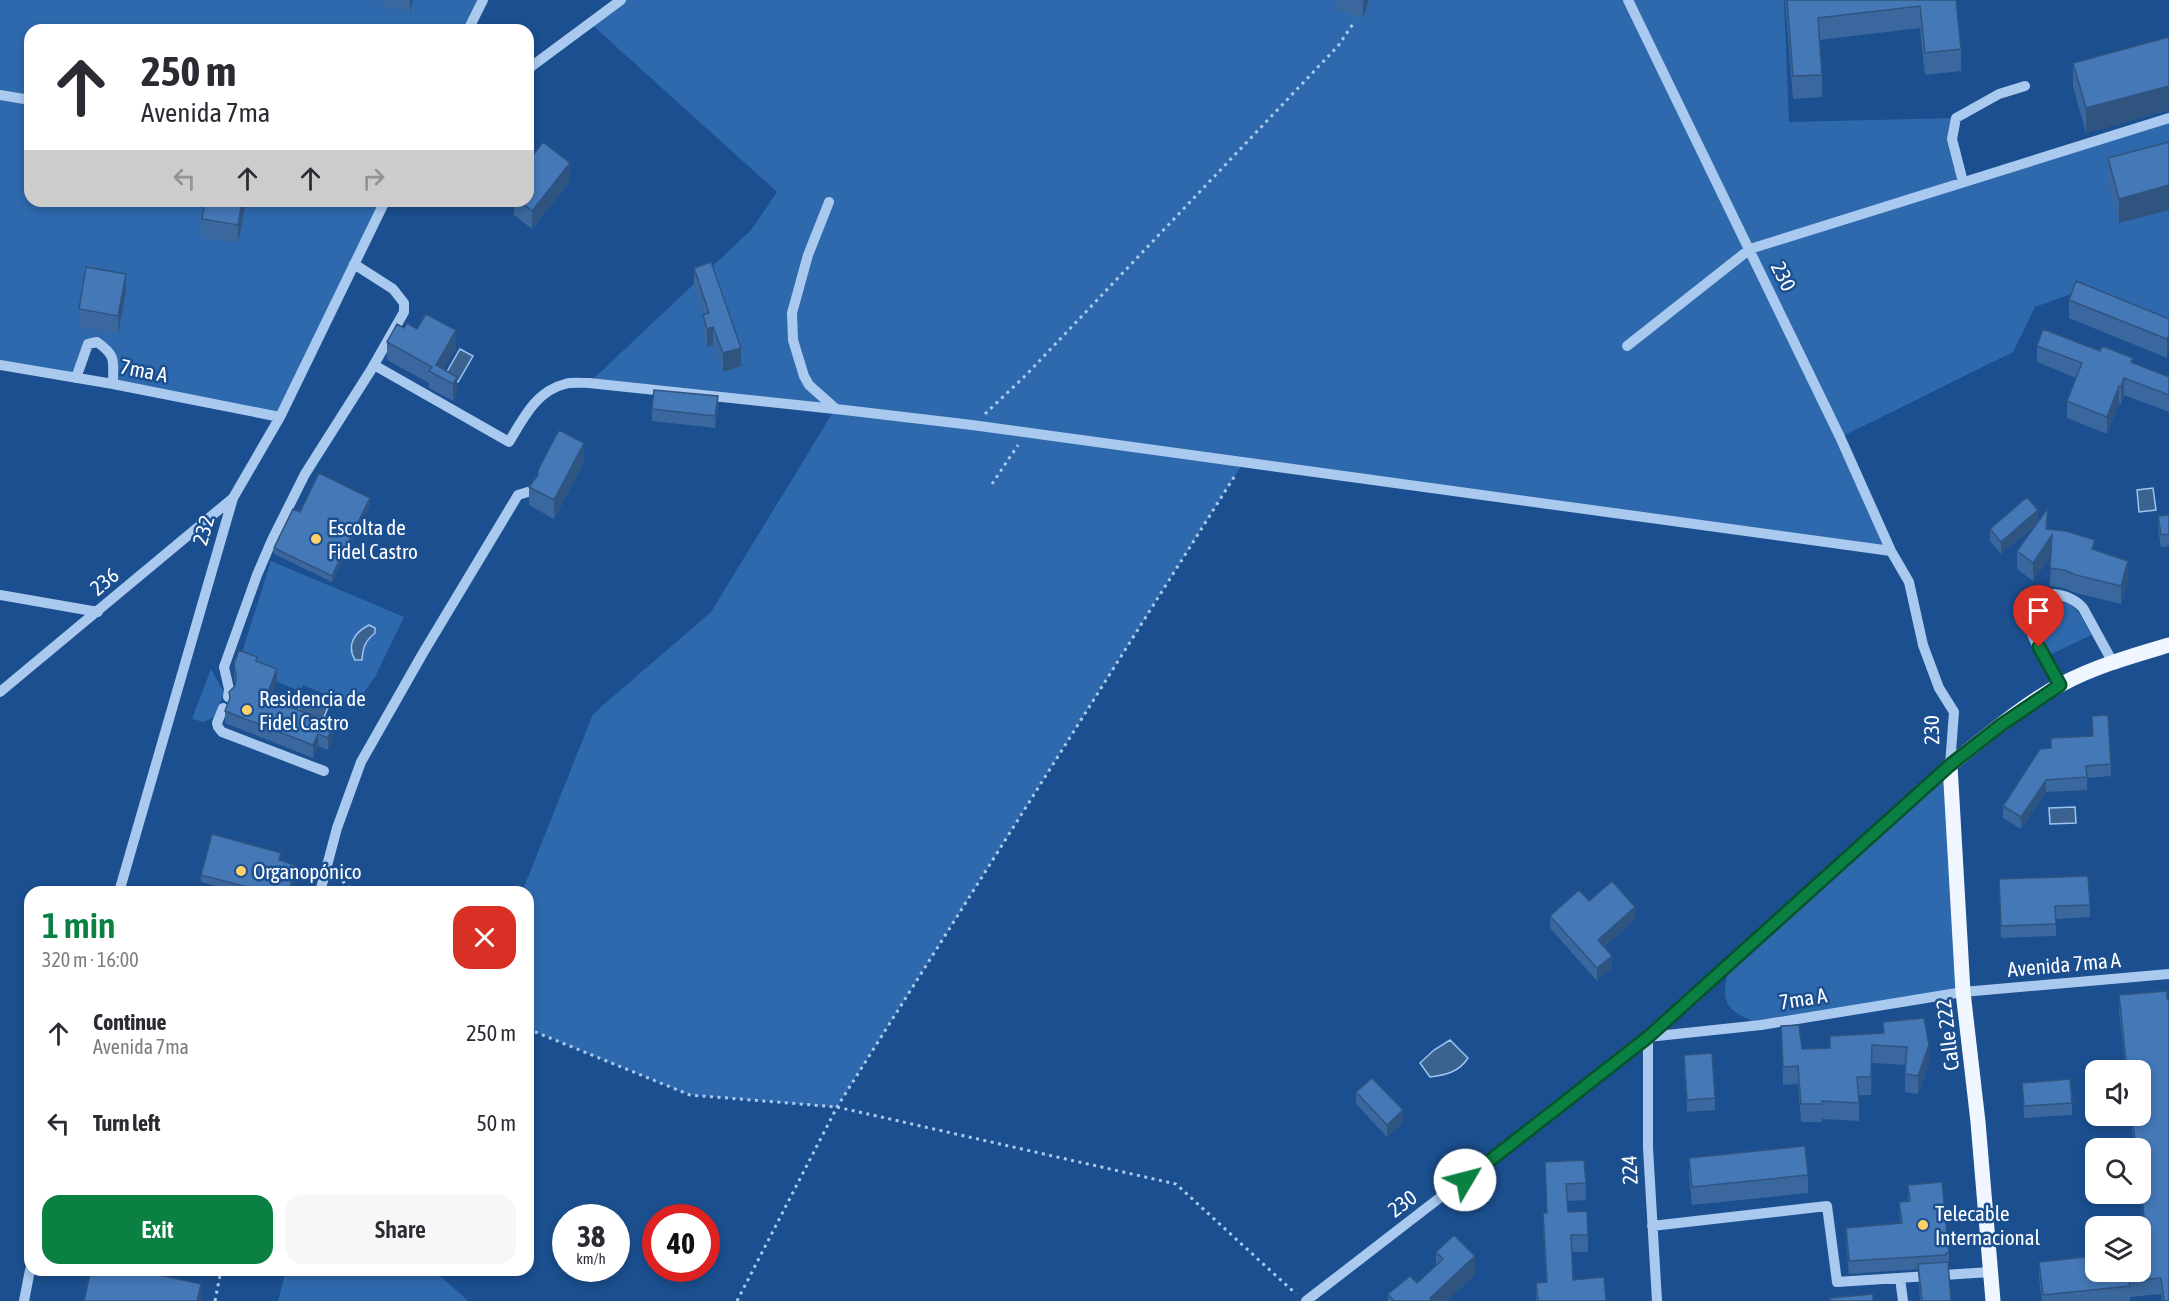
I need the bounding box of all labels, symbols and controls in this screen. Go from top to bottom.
text: 250 m [141,47,236,95]
icon: ahead [42,48,120,126]
text: Avenida 7ma [141,97,270,128]
icon: left [168,162,201,195]
icon: ahead [231,162,264,195]
icon: ahead [294,162,327,195]
icon: right [357,162,390,195]
street label: 230 [1767,257,1801,295]
street label: 7ma A [118,354,171,386]
street label: 232 [187,512,219,548]
place label: Escolta de Fidel Castro [328,515,418,563]
marker: Escolta de Fidel Castro [309,532,323,546]
street label: 236 [85,562,123,600]
pin [2013,585,2064,647]
icon: arrive [2022,594,2055,627]
place label: Residencia de Fidel Castro [259,686,366,734]
marker: Residencia de Fidel Castro [240,703,254,717]
street label: 230 [1919,715,1943,745]
place label: Organopónico [253,859,362,883]
marker: Organopónico [234,864,248,878]
text: 1 min [42,904,116,946]
button: close [453,906,516,969]
street label: Avenida 7ma A [2006,947,2122,981]
text: 320 m · 16:00 [42,948,139,971]
street label: 7ma A [1777,982,1829,1014]
street label: Calle 222 [1931,998,1963,1072]
text: Continue [93,1009,167,1035]
icon: ahead [42,1017,75,1050]
text: 250 m [466,1020,516,1046]
text: Avenida 7ma [93,1035,189,1058]
map controls [2085,1060,2151,1282]
button: sound [2085,1060,2151,1126]
icon: left [42,1107,75,1140]
text: Turn left [93,1110,160,1136]
text: 50 m [476,1110,516,1136]
button: search [2085,1138,2151,1204]
position arrow [1433,1148,1497,1212]
street label: 224 [1616,1154,1642,1185]
street label: 230 [1383,1184,1421,1221]
button: Exit [42,1195,273,1264]
button: Share [285,1195,516,1264]
place label: Telecable Internacional [1935,1201,2040,1249]
speed limit sign: 40 [642,1204,720,1282]
button: layers [2085,1216,2151,1282]
marker: Telecable Internacional [1916,1218,1930,1232]
text: 38 [577,1219,605,1253]
text: km/h [576,1250,606,1267]

